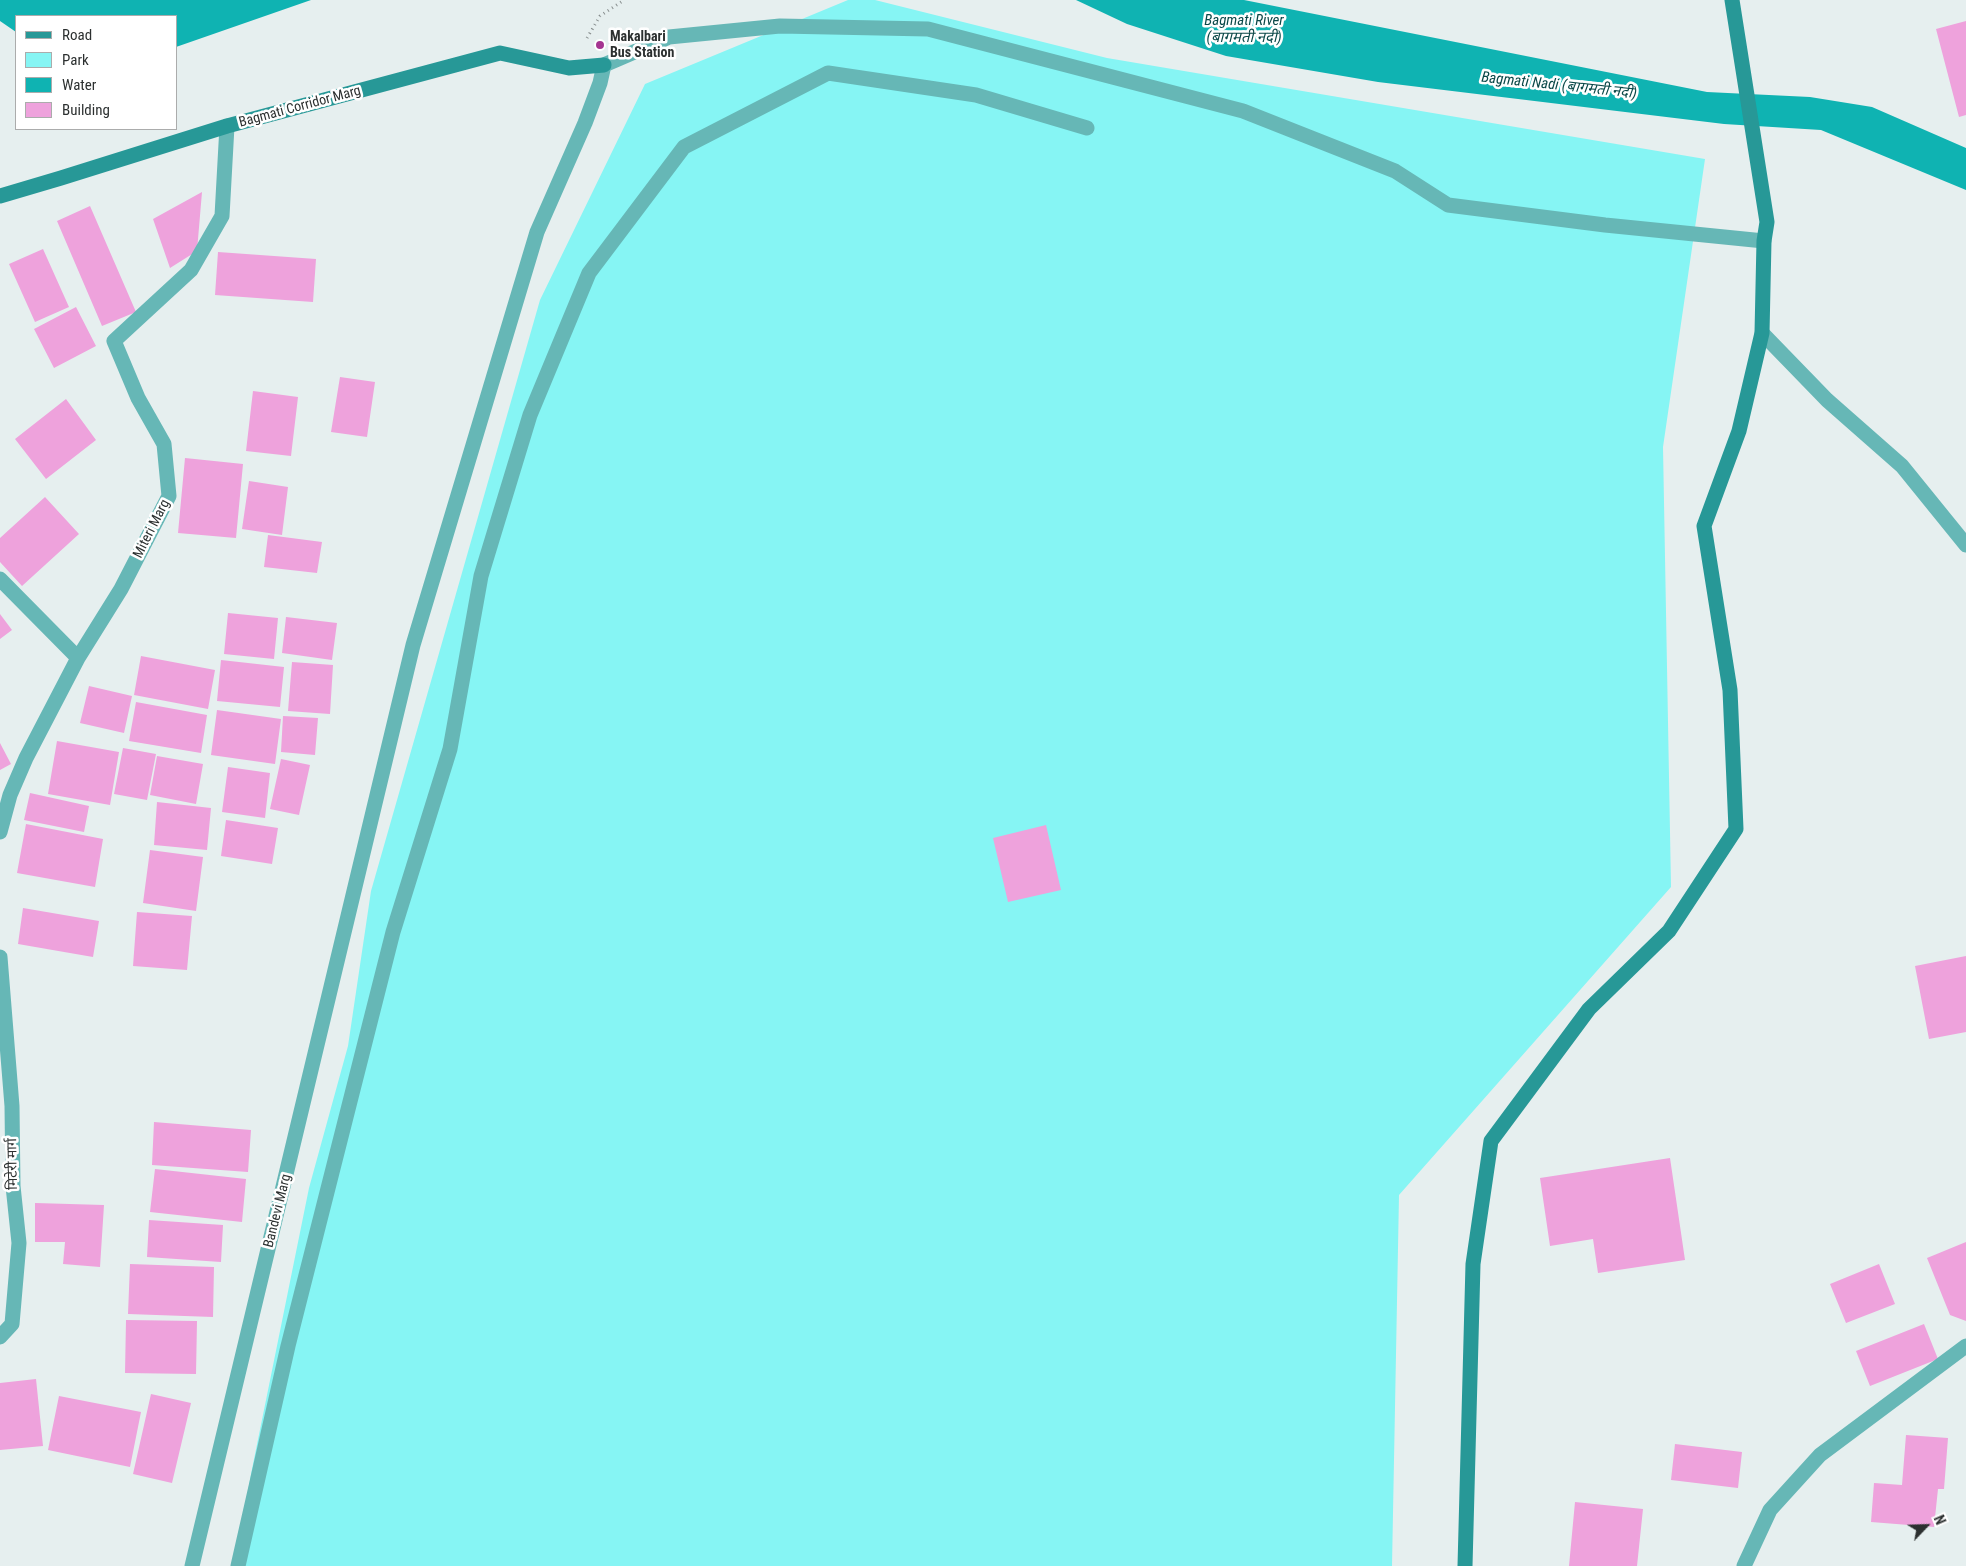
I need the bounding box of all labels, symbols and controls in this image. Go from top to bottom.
water label: Bagmati River (बागमती नदी) [1204,12,1284,47]
legend [15,15,178,130]
text: Road [62,26,92,44]
place label: Makalbari Bus Station [610,29,674,62]
marker: Makalbari Bus Station [594,39,606,51]
text: Park [62,51,89,69]
water label: Bagmati Nadi (बागमती नदी) [1480,69,1638,103]
text: Water [62,76,96,94]
street label: Bagmati Corridor Marg [237,83,363,131]
text: Building [62,101,110,119]
street label: Miteri Marg [130,497,174,561]
street label: मिटेरी मार्ग [4,1138,22,1190]
street label: Bandevi Marg [261,1172,295,1250]
north arrow [1901,1501,1951,1551]
text: N [1931,1513,1949,1527]

